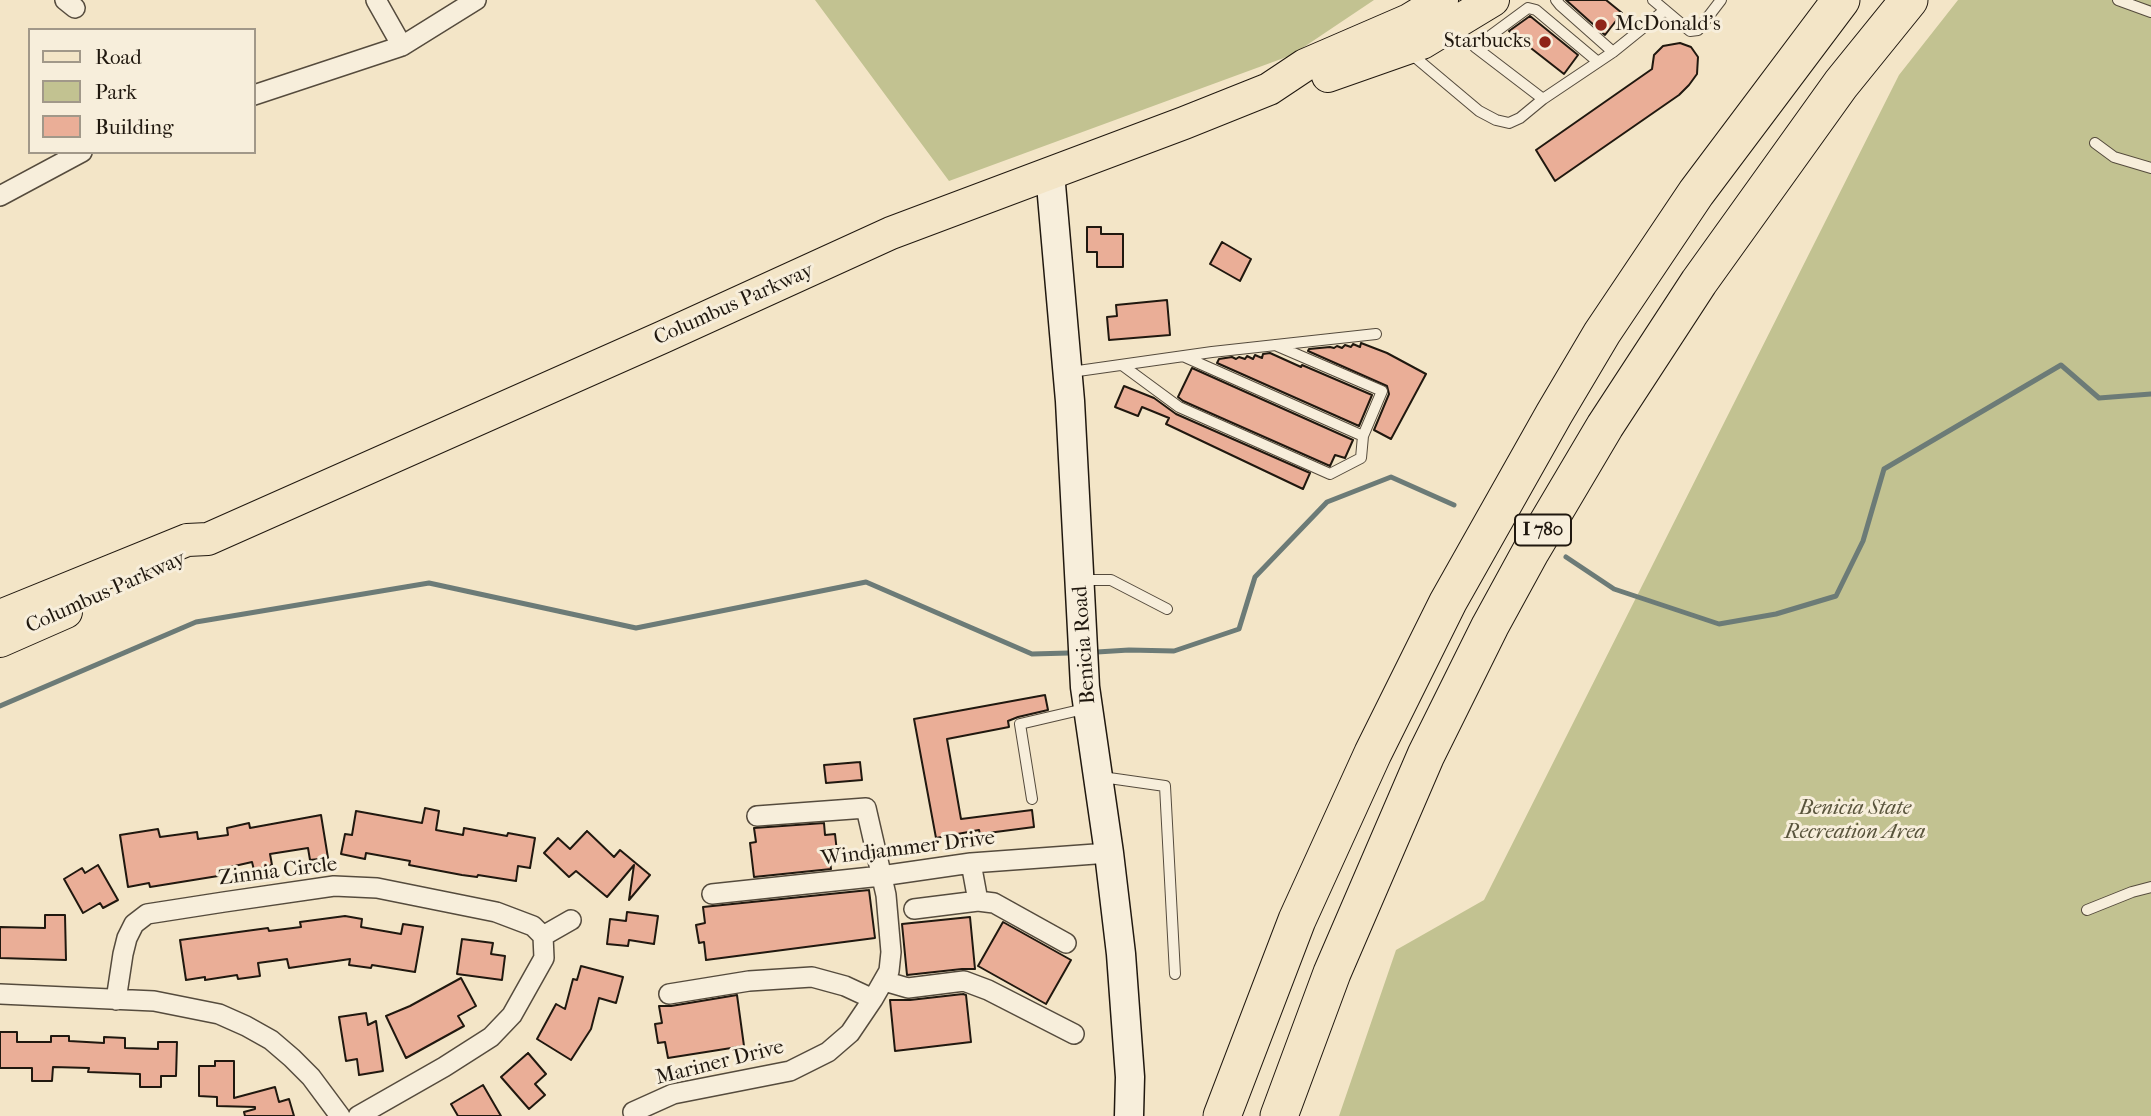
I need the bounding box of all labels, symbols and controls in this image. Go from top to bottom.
place label: McDonald's [1615,12,1721,38]
marker: McDonald's [1593,17,1609,33]
legend [28,28,256,154]
place label: Starbucks [1444,29,1531,55]
marker: Starbucks [1537,34,1553,50]
text: Road [95,45,142,69]
text: Park [95,80,137,104]
text: Building [95,115,173,139]
street label: Columbus Parkway [650,258,818,352]
road number: I 780 [1515,514,1571,545]
street label: Columbus Parkway [22,546,190,640]
street label: Benicia Road [1068,585,1102,705]
park label: Benicia State Recreation Area [1784,796,1926,846]
street label: Windjammer Drive [819,826,997,872]
street label: Zinnia Circle [217,852,339,892]
street label: Mariner Drive [653,1035,787,1091]

